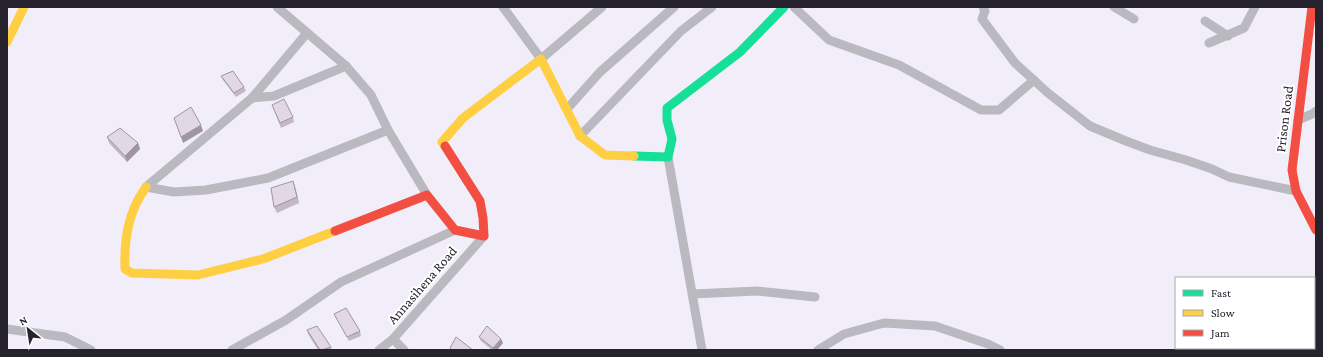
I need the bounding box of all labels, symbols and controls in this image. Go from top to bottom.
street label: Prison Road [1272,84,1296,153]
street label: Annasihena Road [384,243,460,327]
legend [1175,277,1315,349]
text: Fast [1211,286,1232,300]
text: Slow [1211,306,1235,320]
north arrow [8,309,48,349]
text: N [17,313,30,327]
text: Jam [1210,326,1230,340]

